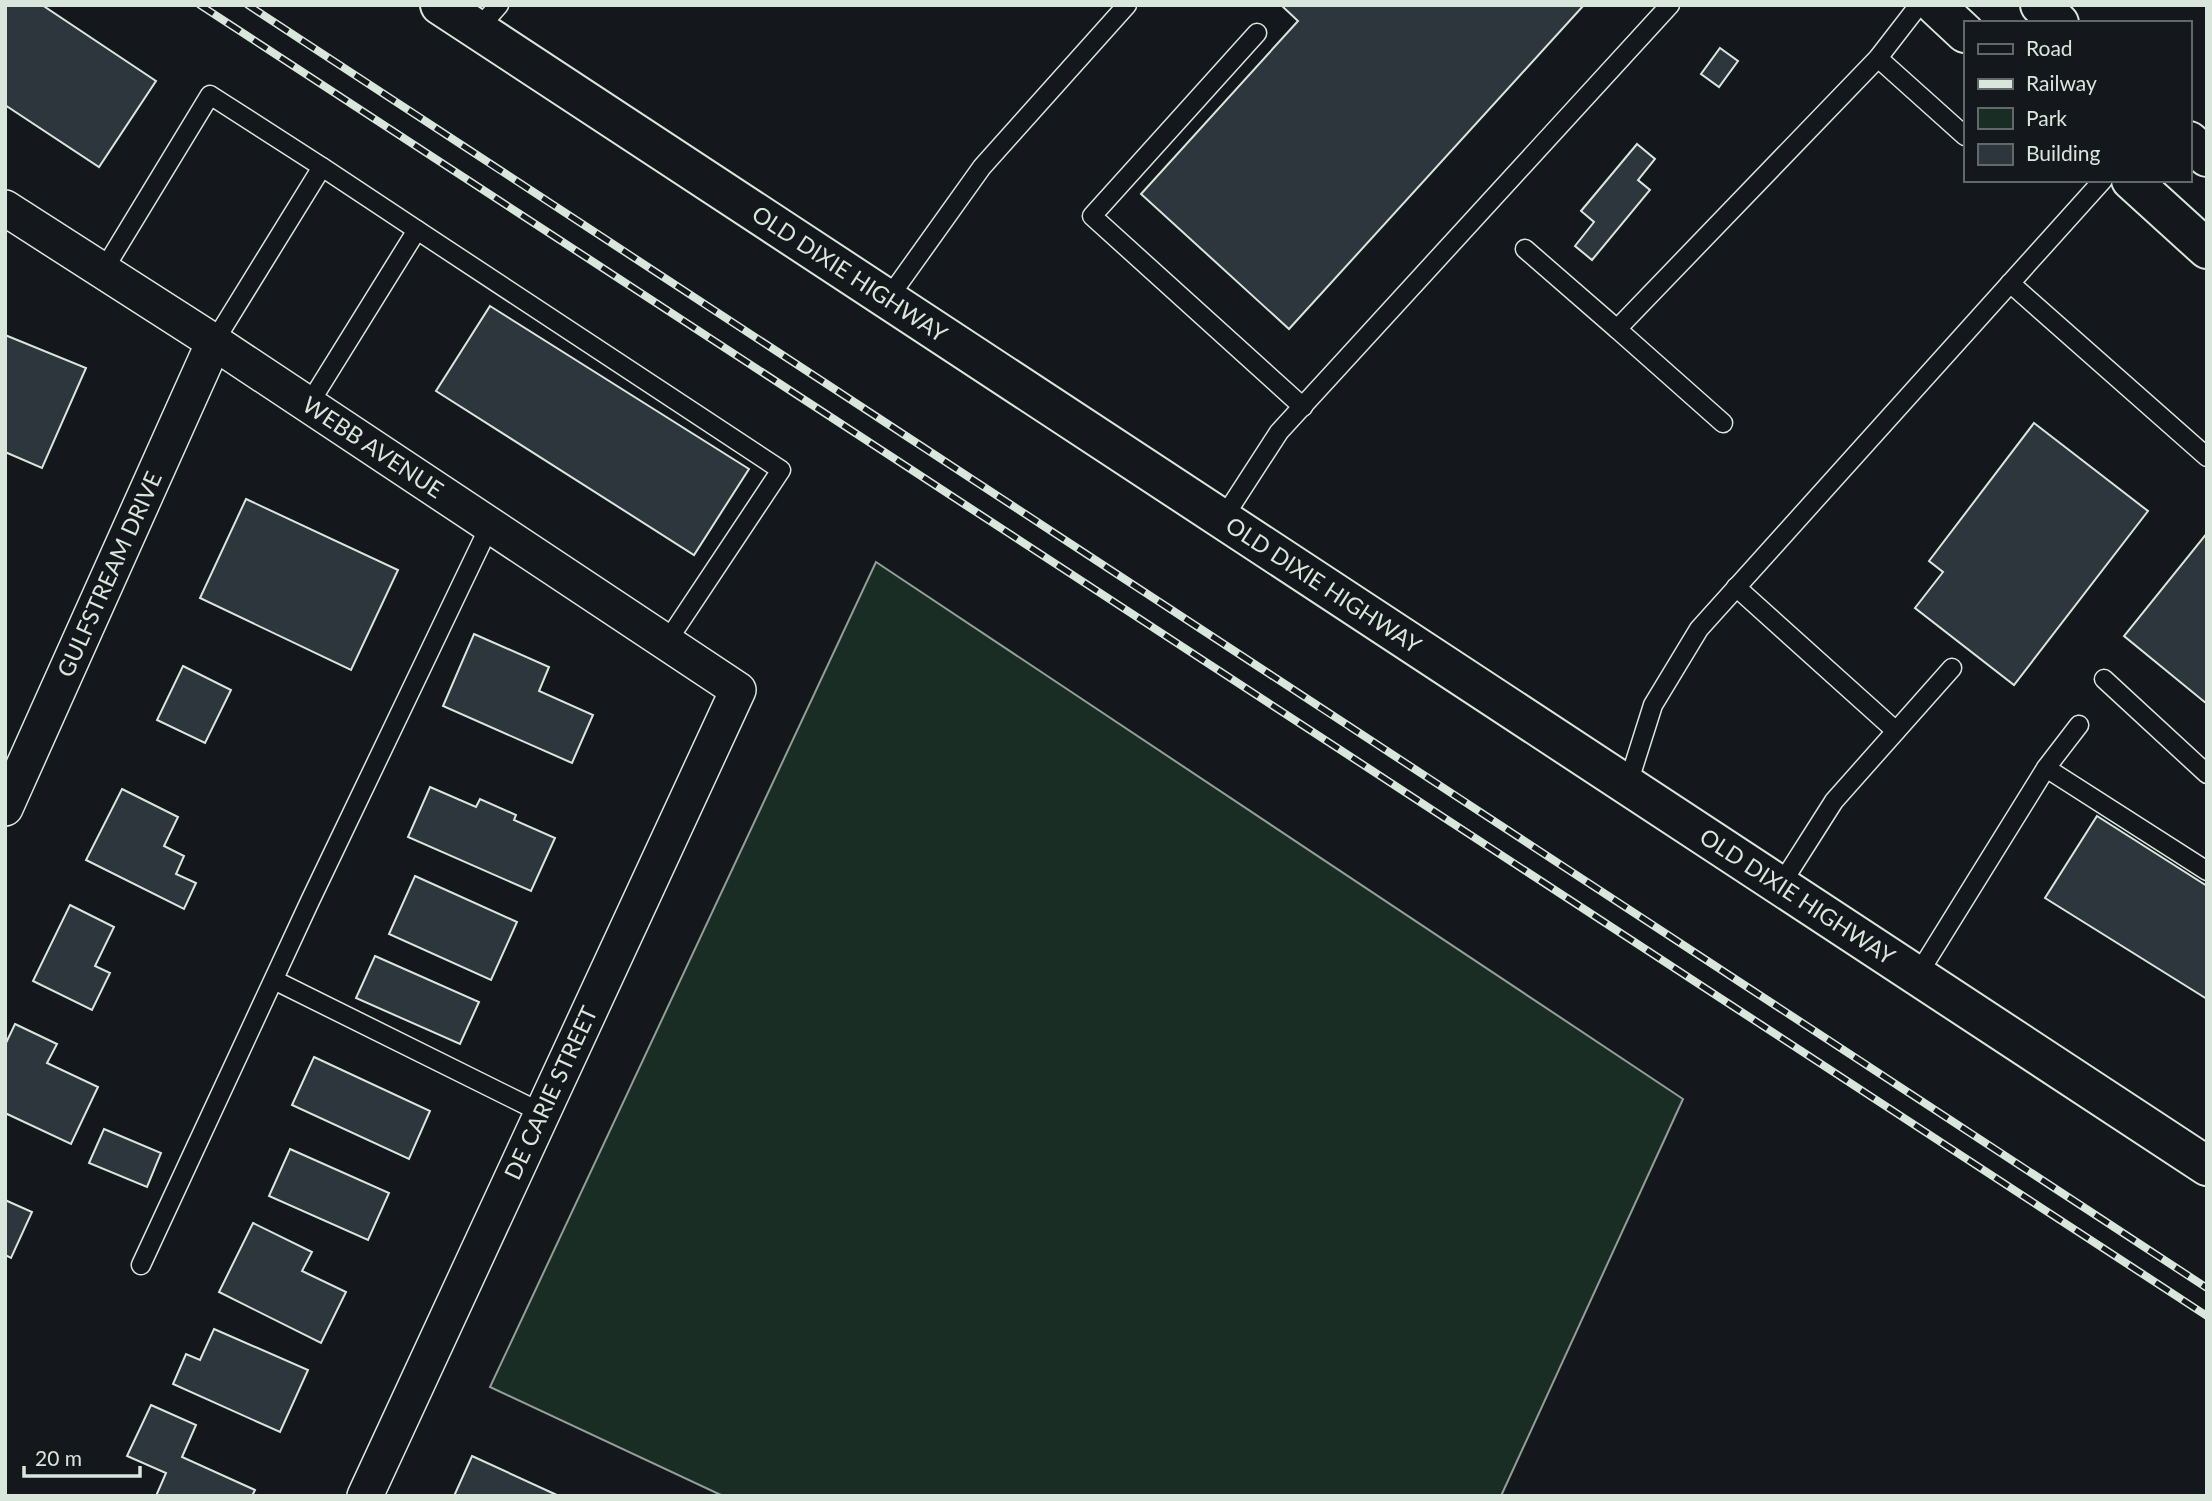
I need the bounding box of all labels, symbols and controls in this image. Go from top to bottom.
legend [1964,21,2191,182]
text: Road [2026,35,2073,60]
text: Railway [2026,70,2097,95]
text: Park [2026,105,2067,130]
text: Building [2026,140,2101,165]
street label: OLD DIXIE HIGHWAY [747,199,953,348]
street label: WEBB AVENUE [298,390,449,503]
street label: GULFSTREAM DRIVE [51,467,167,681]
street label: OLD DIXIE HIGHWAY [1221,510,1427,659]
street label: OLD DIXIE HIGHWAY [1695,822,1901,971]
street label: DE CARIE STREET [498,1001,603,1184]
scale bar [24,1434,140,1478]
text: 20 m [35,1445,82,1470]

